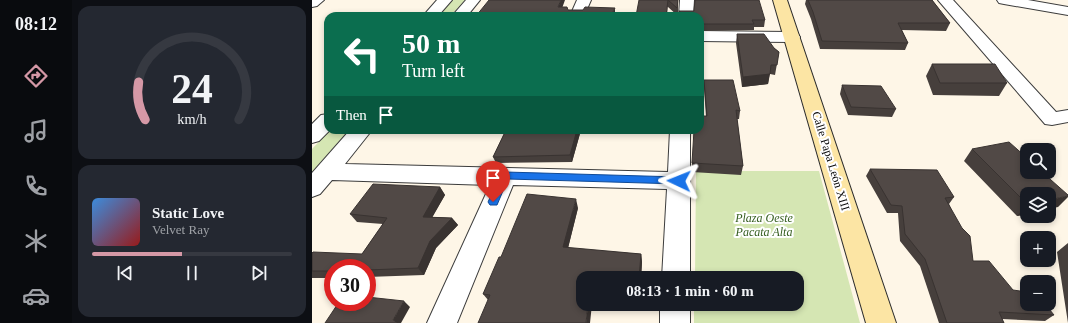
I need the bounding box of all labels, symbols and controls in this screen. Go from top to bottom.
text: 08:12 [15,14,57,34]
icon: left [336,28,388,80]
text: 50 m [402,28,460,59]
text: Turn left [402,61,465,81]
icon: directions [22,62,50,90]
text: 24 [171,66,213,112]
icon: arrive [375,104,397,126]
text: Then [336,107,367,123]
street label: Calle Papa León XIII [809,110,853,212]
text: km/h [177,111,207,127]
icon: music [22,117,50,145]
map controls [1020,143,1056,311]
button: search [1020,143,1056,179]
position arrow [658,160,700,202]
pin [476,161,510,202]
icon: arrive [482,167,504,189]
icon: phone [22,172,50,200]
button: layers [1020,187,1056,223]
text: Static Love [152,205,224,221]
park label: Plaza Oeste Pacata Alta [734,211,794,239]
text: Velvet Ray [152,222,209,237]
icon: climate [22,227,50,255]
button: + [1020,231,1056,267]
speed limit sign: 30 [324,259,376,311]
icon: previous [114,262,136,284]
icon: pause [181,262,203,284]
icon: next [248,262,270,284]
button: − [1020,275,1056,311]
icon: car [22,282,50,310]
text: 08:13 · 1 min · 60 m [626,283,754,299]

